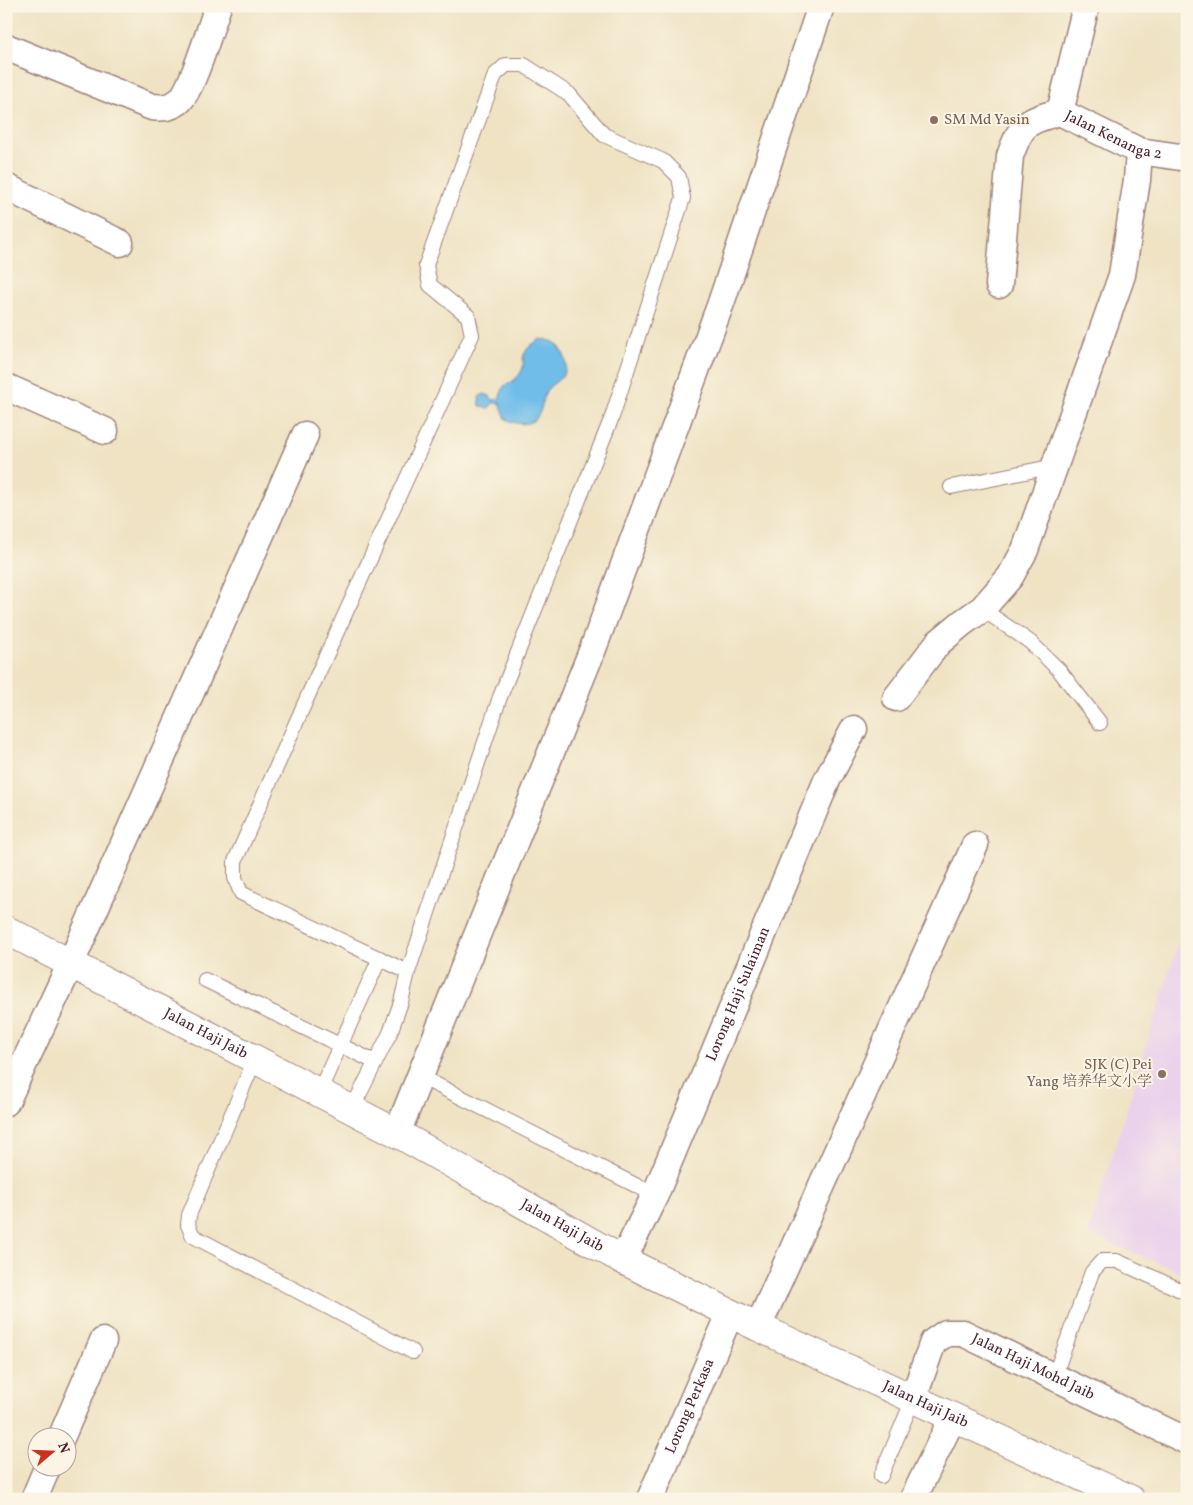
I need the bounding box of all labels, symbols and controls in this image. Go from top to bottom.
street label: Jalan Kenanga 2 [1061,105,1163,165]
place label: SM Md Yasin [944,110,1030,131]
marker: SM Md Yasin [928,114,940,126]
street label: Lorong Haji Sulaiman [701,924,776,1065]
street label: Jalan Haji Jaib [160,1003,251,1064]
place label: SJK (C) Pei Yang 培养华文小学 [1026,1055,1152,1093]
marker: SJK (C) Pei Yang 培养华文小学 [1156,1068,1168,1080]
street label: Jalan Haji Jaib [517,1194,607,1258]
street label: Jalan Haji Mohd Jaib [968,1328,1098,1405]
street label: Lorong Perkasa [660,1355,720,1457]
street label: Jalan Haji Jaib [879,1376,972,1433]
north arrow [28,1428,78,1478]
text: N [52,1440,74,1456]

